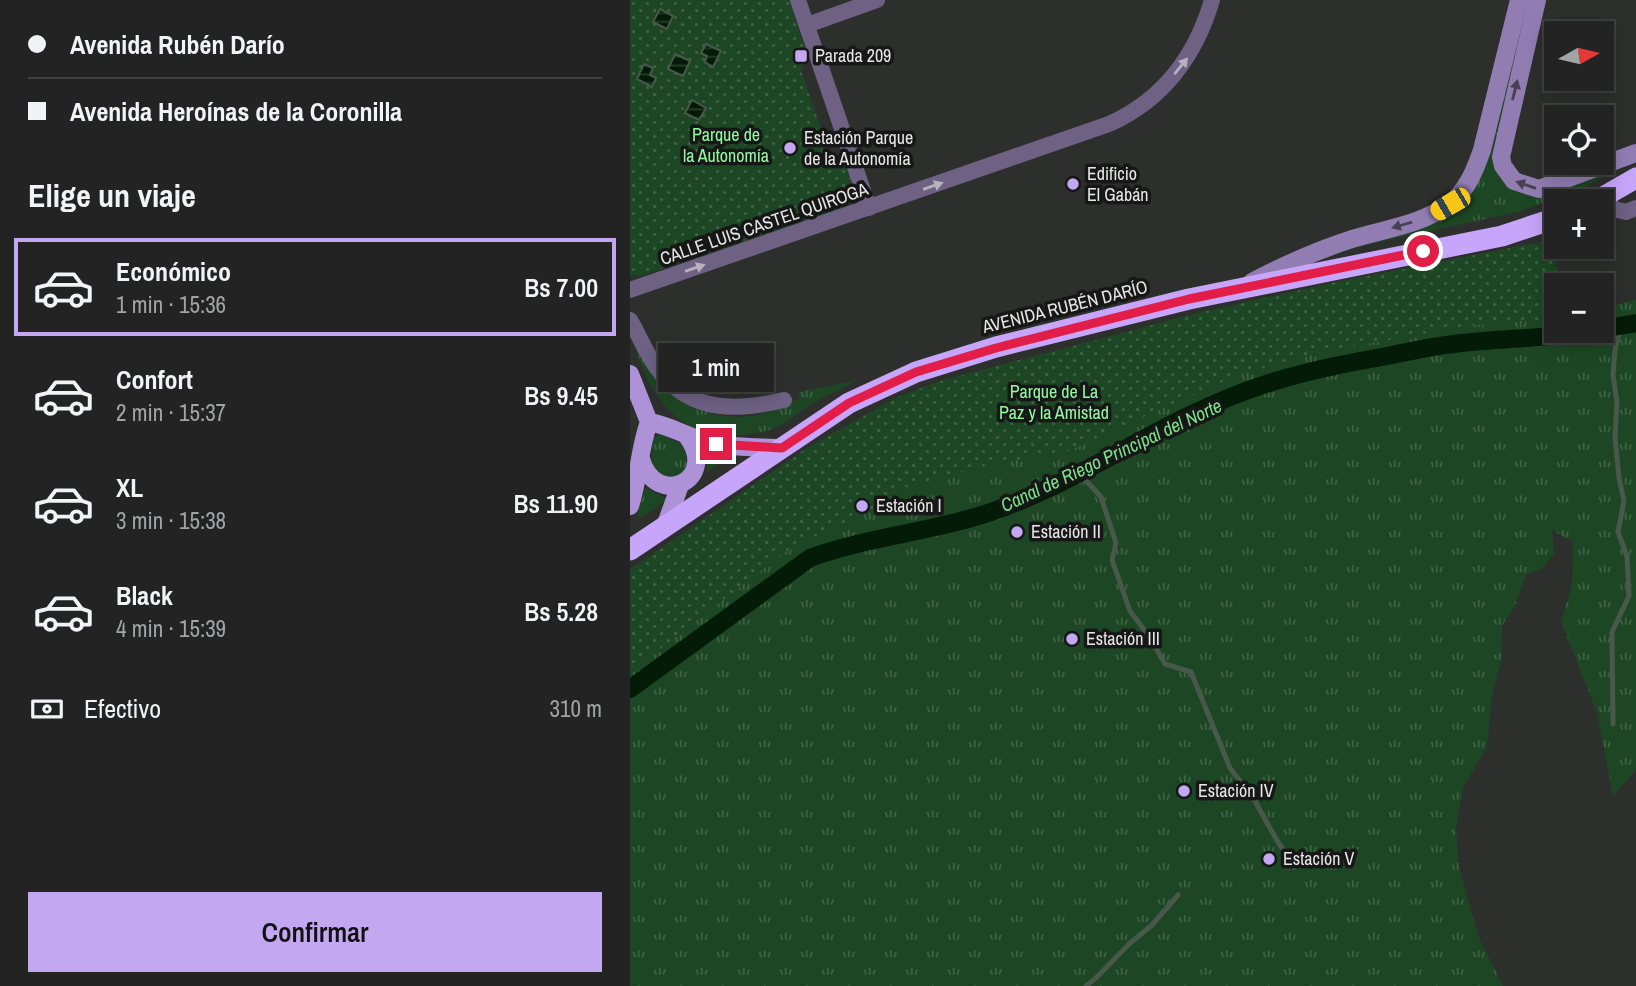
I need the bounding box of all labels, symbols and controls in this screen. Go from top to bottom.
north arrow [1544,21,1614,91]
map controls [1544,21,1614,343]
text: Avenida Rubén Darío [70,27,285,62]
place label: Parada 209 [815,43,891,68]
marker: Parada 209 [793,48,809,64]
one-way arrow [1173,58,1188,76]
one-way arrow [1510,79,1521,101]
text: Avenida Heroínas de la Coronilla [70,94,402,129]
button: locate [1544,105,1614,175]
park label: Parque de la Autonomía [683,122,769,168]
place label: Estación Parque de la Autonomía [804,125,913,171]
marker: Estación Parque de la Autonomía [782,140,798,156]
place label: Edificio El Gabán [1087,161,1149,207]
text: Elige un viaje [28,174,196,217]
street label: CALLE LUIS CASTEL QUIROGA [656,176,871,271]
marker: Edificio El Gabán [1065,176,1081,192]
one-way arrow [1515,179,1536,190]
one-way arrow [923,180,944,191]
car [1427,184,1474,224]
button: + [1544,189,1614,259]
one-way arrow [1390,220,1412,231]
route start [1407,235,1439,267]
text: Económico [116,254,231,289]
icon: car [32,256,95,319]
one-way arrow [684,262,705,273]
text: Bs 7.00 [524,270,598,305]
button: − [1544,273,1614,343]
street label: AVENIDA RUBÉN DARÍO [979,274,1150,339]
text: 1 min · 15:36 [116,289,226,320]
callout: 1 min [658,342,774,392]
text: 1 min [692,352,740,383]
text: Confort [116,362,193,397]
icon: car [32,364,95,427]
text: Bs 9.45 [524,378,598,413]
park label: Parque de La Paz y la Amistad [999,379,1109,425]
water label: Canal de Riego Principal del Norte [996,392,1226,518]
text: 2 min · 15:37 [116,397,226,428]
route end [700,428,732,460]
text: XL [116,470,143,505]
icon: car [32,472,95,535]
text: Bs 11.90 [514,486,598,521]
place label: Estación I [876,493,942,518]
marker: Estación I [854,498,870,514]
text: 3 min · 15:38 [116,505,226,536]
place label: Estación II [1031,519,1101,544]
marker: Estación II [1009,524,1025,540]
text: Black [116,578,173,613]
icon: car [32,580,95,643]
text: Bs 5.28 [524,594,598,629]
text: 4 min · 15:39 [116,613,226,644]
place label: Estación III [1086,626,1160,651]
marker: Estación III [1064,631,1080,647]
icon: cash [28,690,66,728]
text: Efectivo [84,691,161,726]
text: 310 m [550,693,602,724]
place label: Estación IV [1198,778,1274,803]
marker: Estación IV [1176,783,1192,799]
place label: Estación V [1283,846,1355,871]
marker: Estación V [1261,851,1277,867]
button: Confirmar [28,892,602,972]

